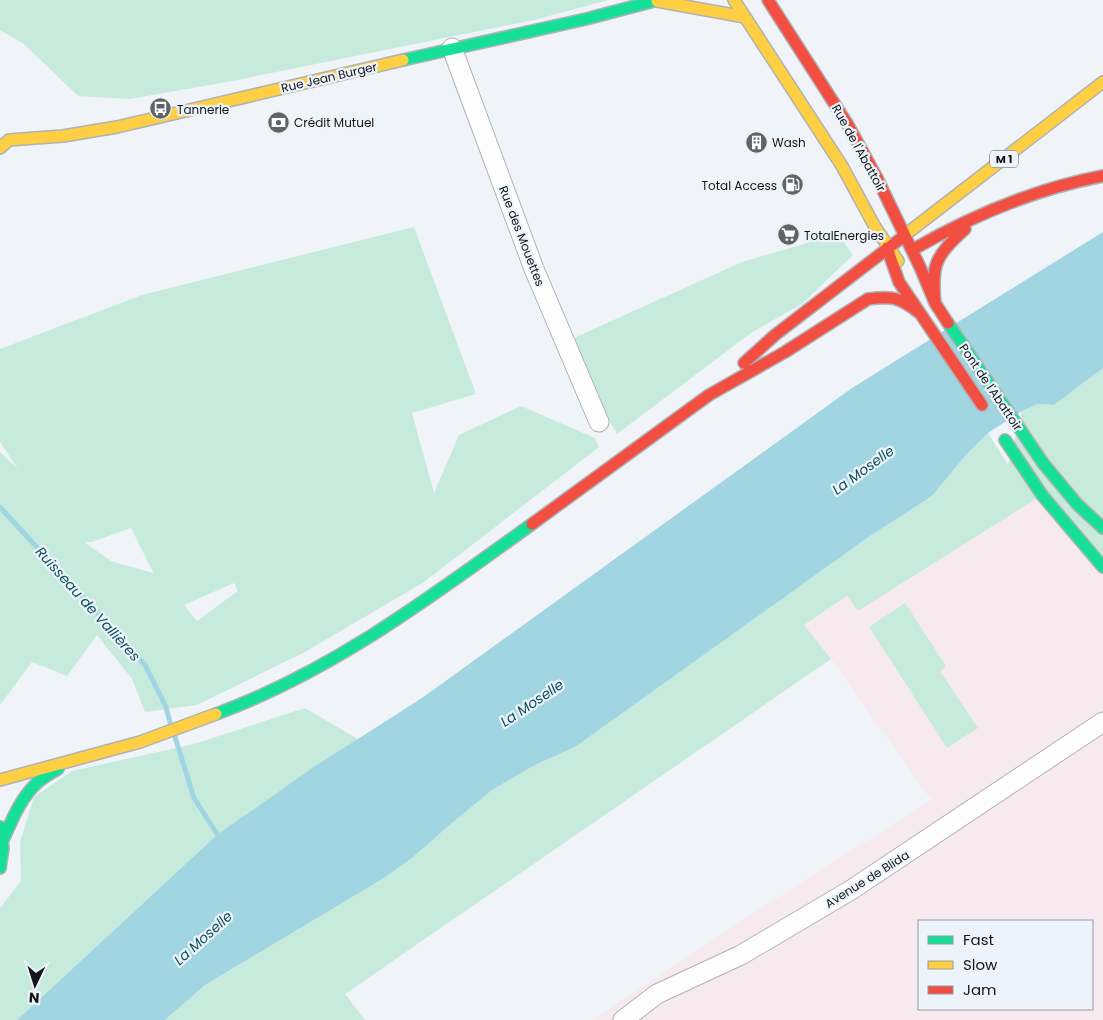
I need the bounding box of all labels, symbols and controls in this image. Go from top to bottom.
street label: Rue Jean Burger [279,58,379,96]
bus stop icon: Tannerie [149,97,173,121]
place label: Tannerie [177,101,229,118]
street label: Rue de l'Abattoir [828,101,890,195]
bank icon: Crédit Mutuel [266,110,290,134]
place label: Crédit Mutuel [294,114,374,131]
building icon: Wash [744,130,768,154]
place label: Wash [772,134,806,151]
road number: M 1 [990,150,1018,168]
fuel station icon: Total Access [781,173,805,197]
place label: Total Access [702,177,777,194]
street label: Rue des Mouettes [495,183,549,289]
supermarket icon: TotalEnergies [776,223,800,247]
place label: TotalEnergies [804,227,884,244]
street label: Pont de l'Abattoir [956,340,1027,434]
water label: La Moselle [828,440,898,499]
water label: Ruisseau de Vallières [31,542,145,666]
water label: La Moselle [496,674,568,731]
street label: Avenue de Blida [822,846,912,912]
water label: La Moselle [169,906,237,970]
legend [918,920,1093,1010]
text: Fast [963,929,994,950]
text: Slow [963,954,998,975]
north arrow [10,960,60,1010]
text: Jam [963,979,997,1000]
text: N [28,988,40,1008]

